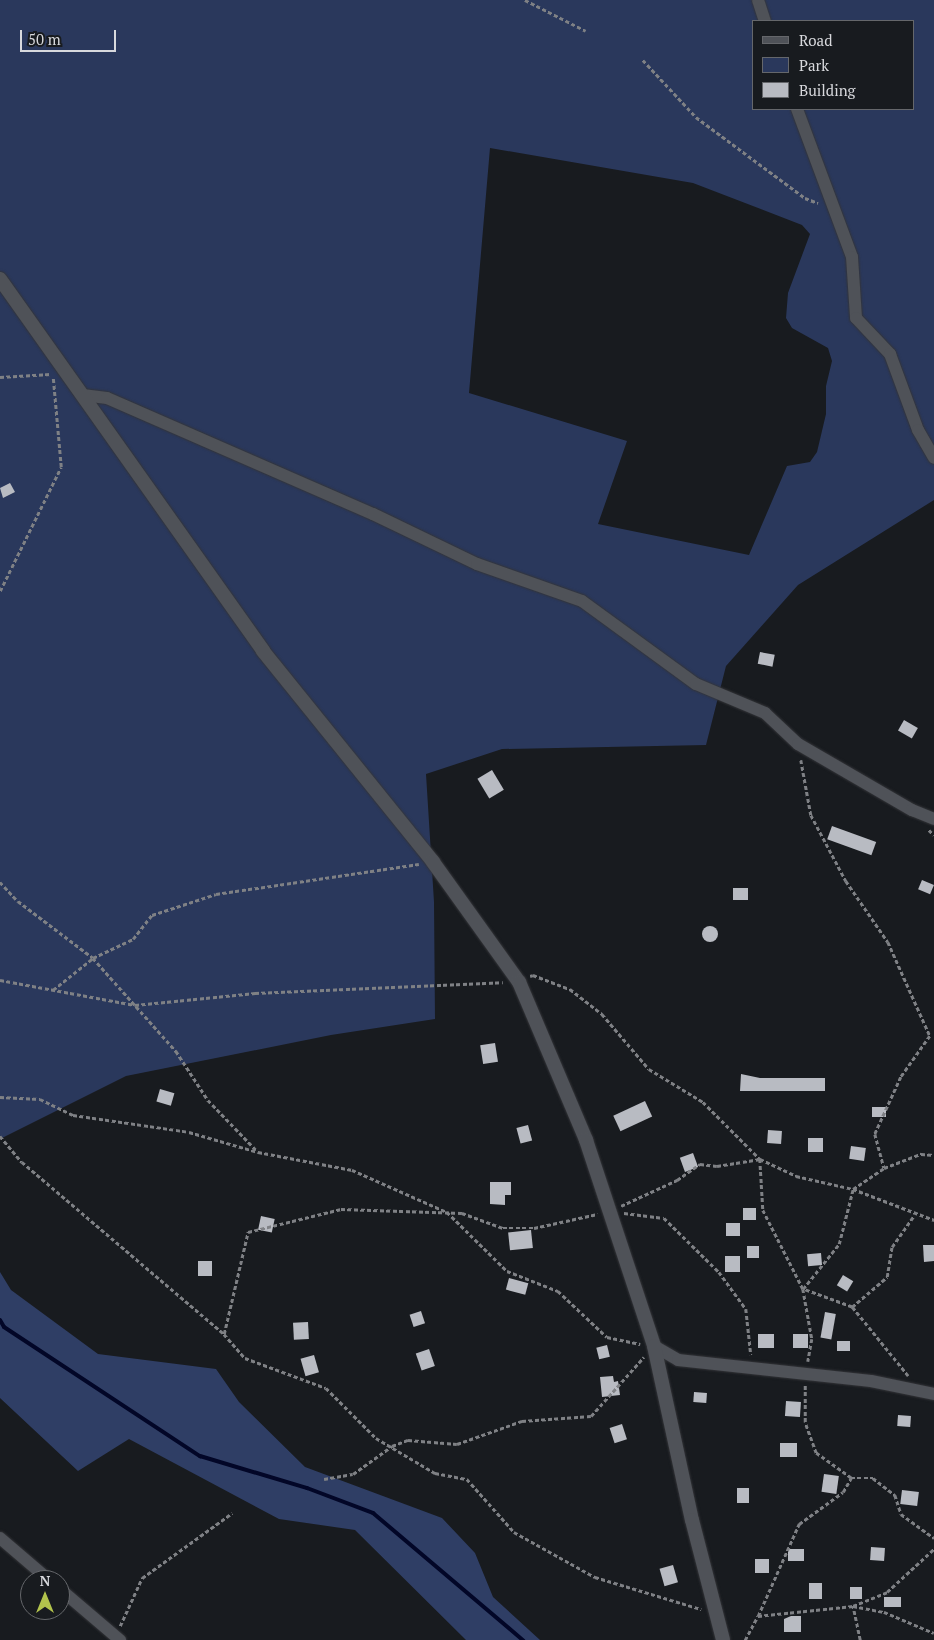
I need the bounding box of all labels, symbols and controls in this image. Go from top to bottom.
scale bar [22,20,119,52]
legend [752,20,914,110]
text: 50 m [28,29,61,49]
text: Road [799,30,832,50]
text: Park [799,55,829,75]
text: Building [799,80,856,100]
north arrow [20,1570,70,1620]
text: N [40,1571,50,1590]

